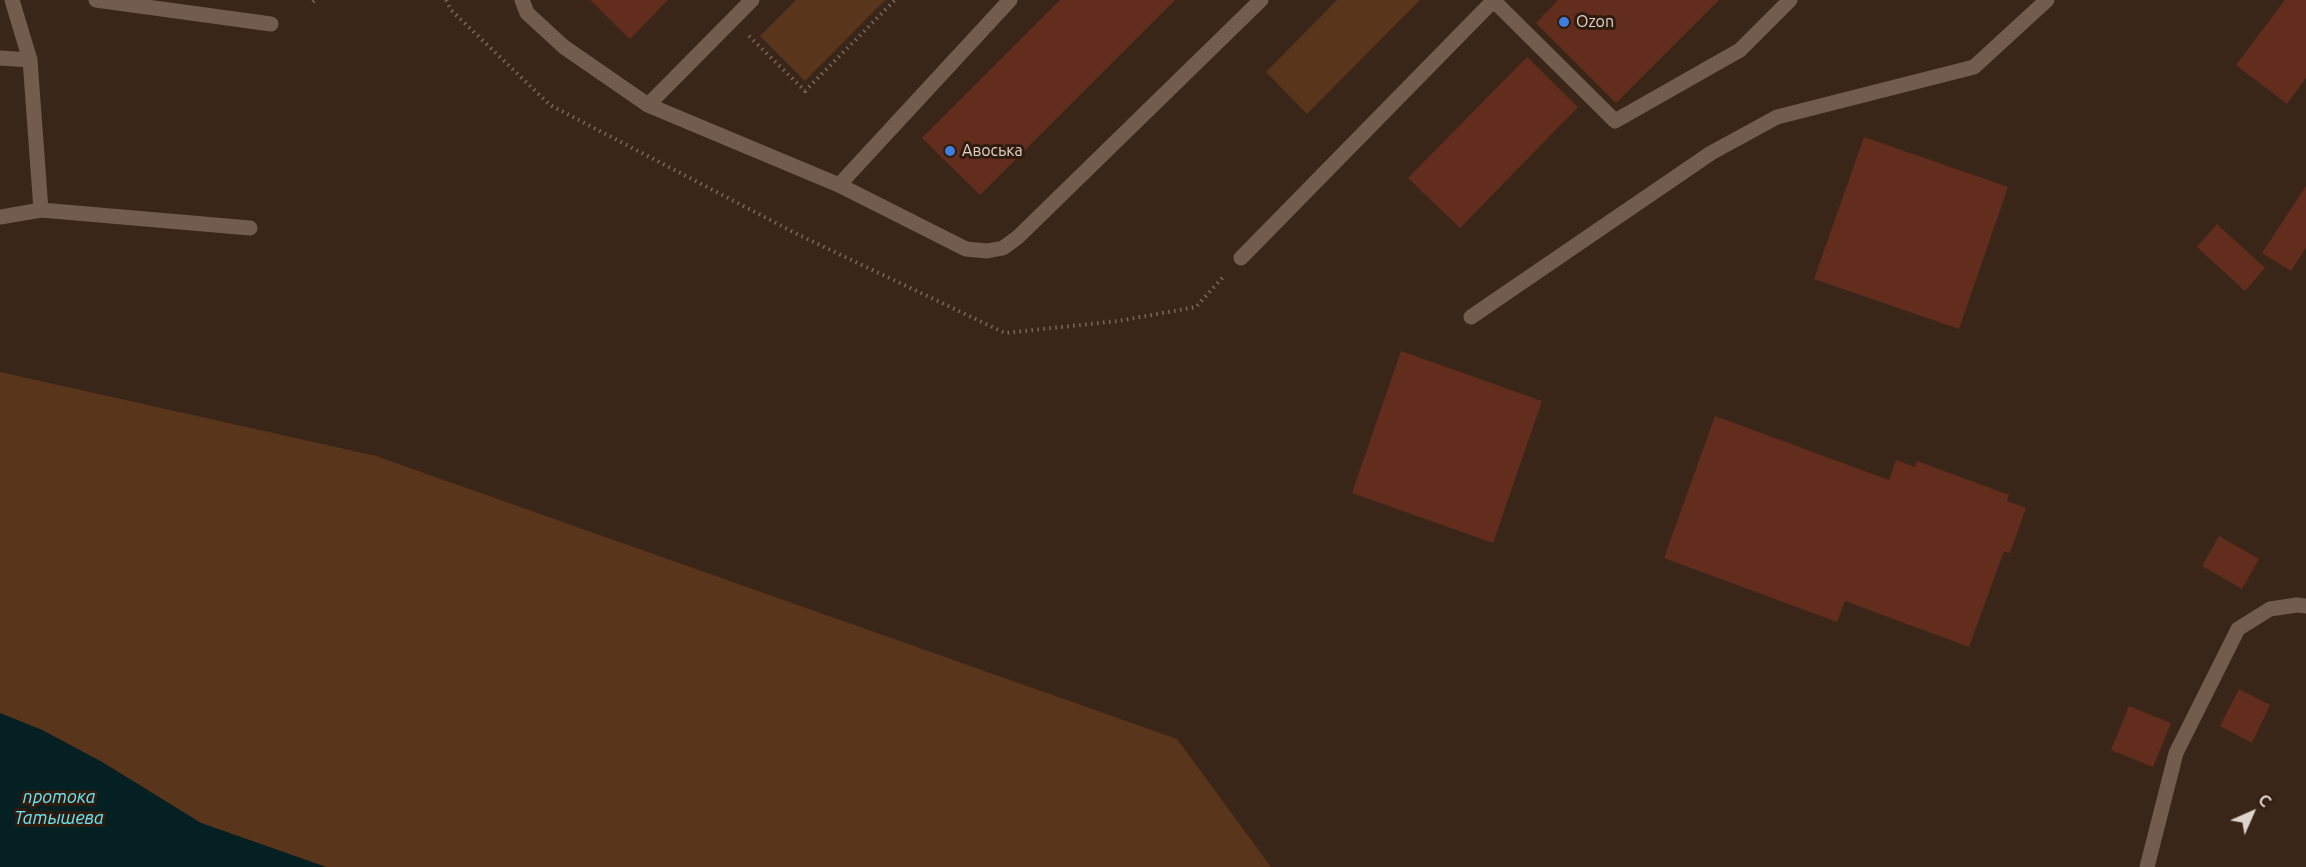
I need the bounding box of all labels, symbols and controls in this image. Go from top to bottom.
place label: Ozon [1576,12,1614,32]
marker: Ozon [1557,15,1571,29]
place label: Авоська [962,141,1023,161]
marker: Авоська [943,144,957,158]
north arrow [2222,783,2282,843]
water label: протока Татышева [14,786,104,828]
text: С [2255,790,2275,810]

